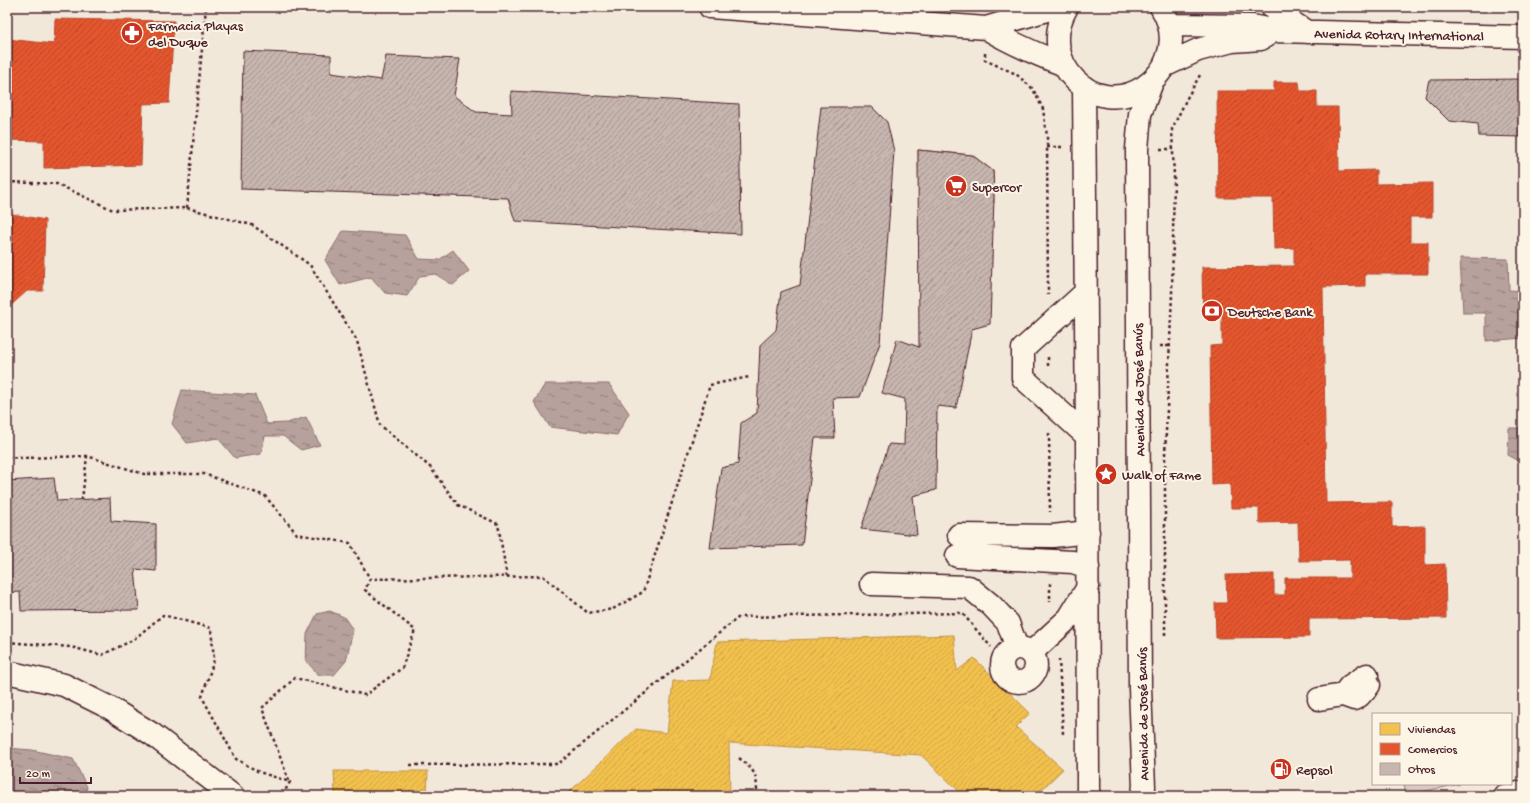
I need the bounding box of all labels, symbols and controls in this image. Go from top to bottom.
place label: Farmacia Playas del Duque [147,19,244,52]
pharmacy icon: Farmacia Playas del Duque [119,20,145,46]
street label: Avenida Rotary International [1314,27,1484,46]
supermarket icon: Supercor [943,173,969,199]
place label: Supercor [972,180,1022,197]
bank icon: Deutsche Bank [1199,298,1225,324]
place label: Deutsche Bank [1227,305,1314,322]
street label: Avenida de José Banús [1131,322,1150,457]
place icon: Walk of Fame [1093,461,1119,487]
place label: Walk of Fame [1122,468,1202,485]
street label: Avenida de José Banús [1135,646,1154,781]
legend [1372,713,1512,785]
text: Viviendas [1407,724,1456,738]
text: Comercios [1408,744,1458,758]
fuel station icon: Repsol [1268,756,1294,782]
scale bar [20,759,91,785]
place label: Repsol [1296,763,1333,780]
text: Otros [1408,764,1436,778]
text: 20 m [26,768,51,782]

